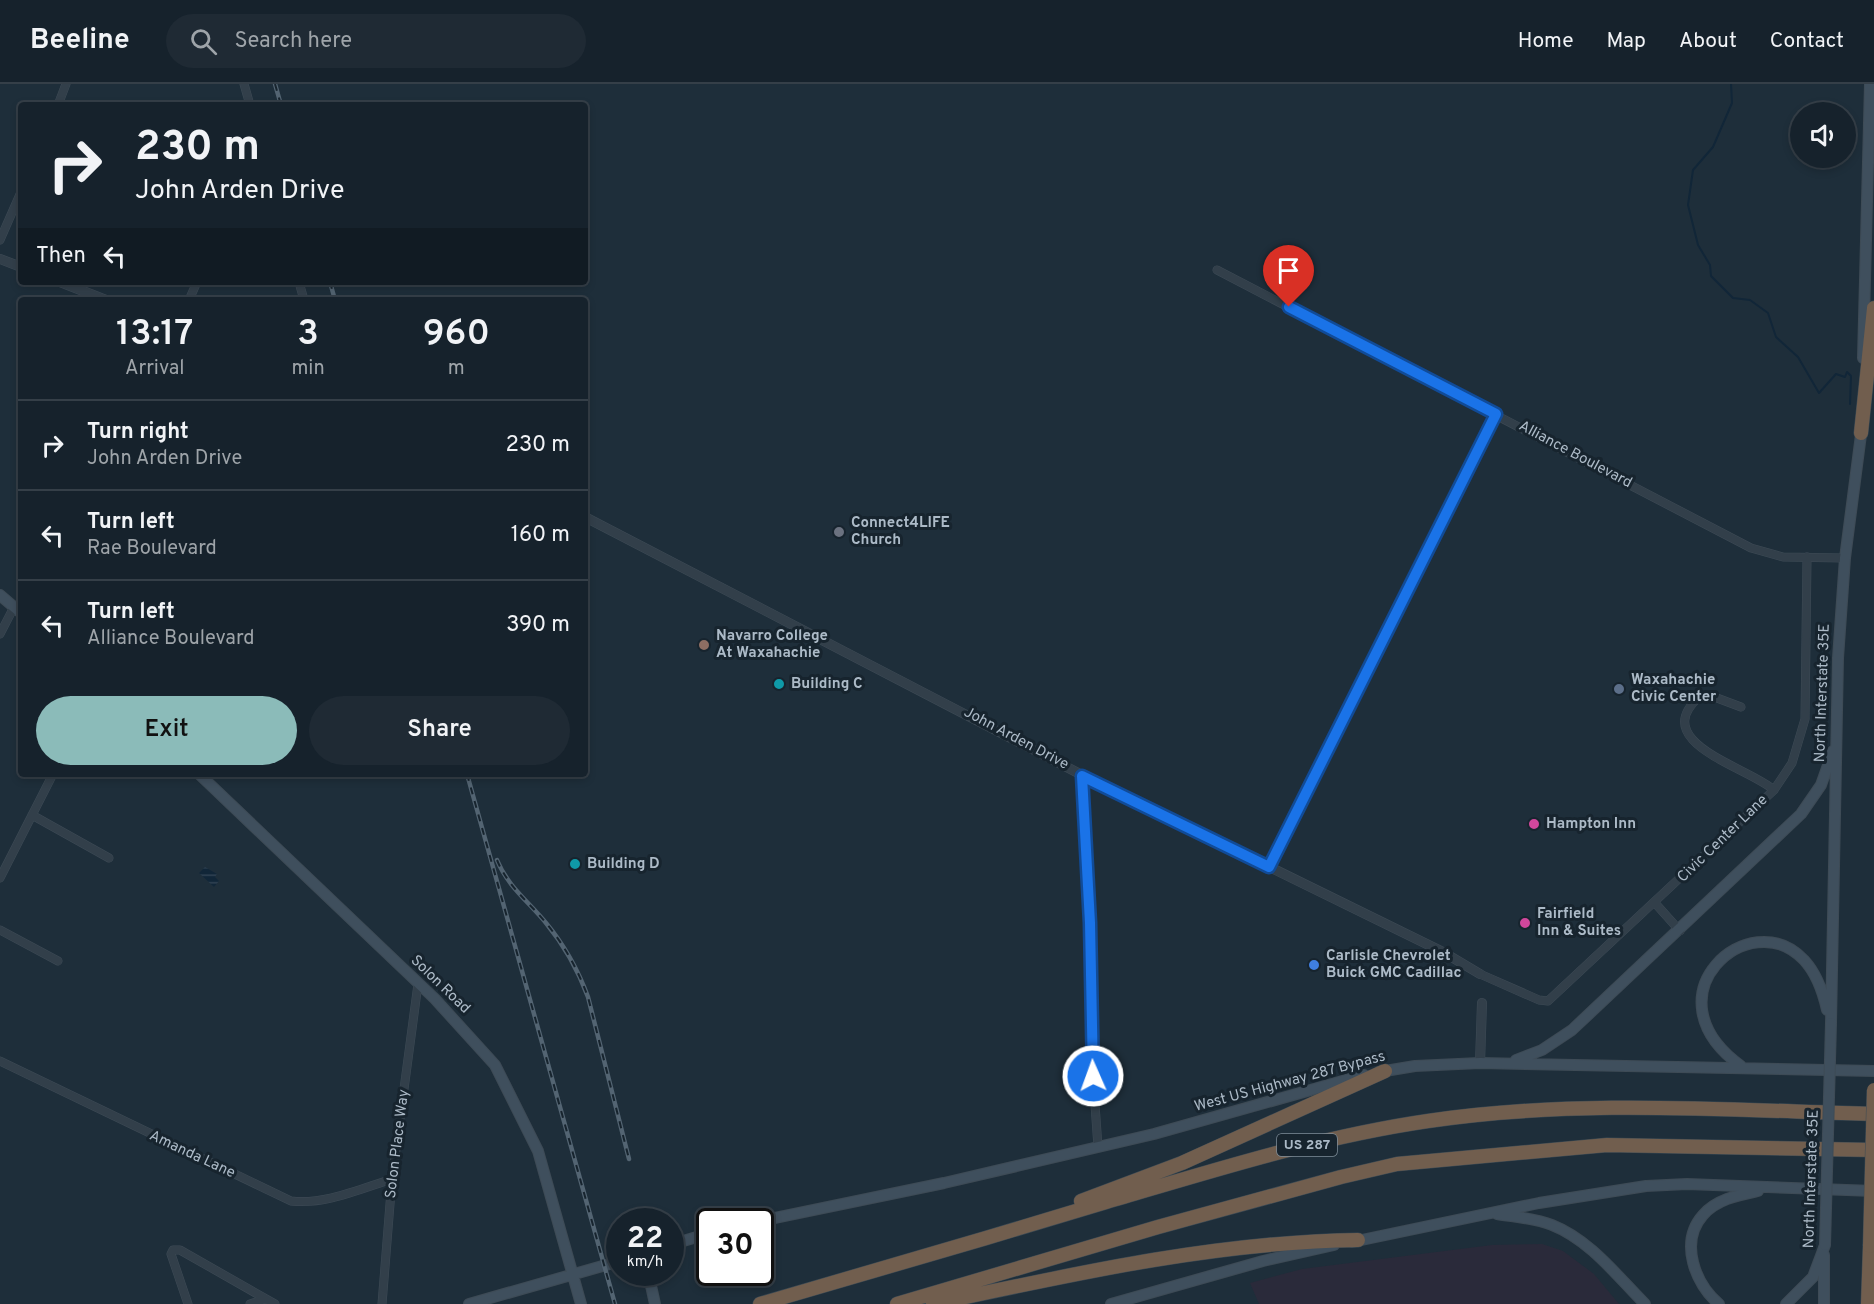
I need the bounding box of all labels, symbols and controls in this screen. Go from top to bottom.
search box [166,14,586,68]
text: Beeline [30,23,130,59]
icon: search [187,25,220,58]
text: Search here [235,28,352,55]
text: Home [1518,28,1574,55]
text: Map [1607,28,1646,55]
text: About [1679,28,1737,55]
text: Contact [1770,28,1844,55]
map controls [1790,102,1856,168]
button: sound [1790,102,1856,168]
text: 230 m [135,122,260,175]
icon: right [36,126,114,204]
text: John Arden Drive [135,174,344,208]
icon: left [98,240,131,273]
text: Then [36,243,86,270]
pin [1263,245,1314,307]
icon: arrive [1272,254,1305,287]
text: 13:17 [116,312,193,358]
text: 3 [297,312,319,358]
text: 960 [423,312,490,358]
text: Arrival [125,356,185,382]
text: min [291,356,325,382]
text: m [448,356,465,382]
street label: Alliance Boulevard [1515,417,1635,493]
text: Turn right [87,419,189,446]
icon: right [36,429,69,462]
text: 230 m [506,432,570,459]
text: John Arden Drive [87,446,242,472]
text: Turn left [87,509,175,536]
place label: Connect4LIFE Church [851,514,950,550]
icon: left [36,519,69,552]
text: 160 m [511,522,570,549]
marker: Connect4LIFE Church [832,525,846,539]
text: Rae Boulevard [87,536,217,562]
text: Turn left [87,599,175,626]
icon: left [36,609,69,642]
text: 390 m [506,612,570,639]
street label: North Interstate 35E [1811,623,1835,763]
text: Alliance Boulevard [87,626,255,652]
place label: Navarro College At Waxahachie [716,627,828,663]
marker: Navarro College At Waxahachie [697,638,711,652]
place label: Waxahachie Civic Center [1631,671,1717,707]
place label: Building C [791,675,863,694]
marker: Building C [772,677,786,691]
marker: Waxahachie Civic Center [1612,682,1626,696]
button: Exit [36,696,297,765]
button: Share [309,696,570,765]
street label: John Arden Drive [960,703,1072,775]
street label: Civic Center Lane [1674,791,1772,887]
place label: Hampton Inn [1546,815,1636,834]
marker: Hampton Inn [1527,817,1541,831]
place label: Building D [587,855,660,874]
marker: Building D [568,857,582,871]
place label: Fairfield Inn & Suites [1537,905,1621,941]
marker: Fairfield Inn & Suites [1518,916,1532,930]
place label: Carlisle Chevrolet Buick GMC Cadillac [1326,947,1462,983]
street label: Solon Road [406,952,474,1018]
marker: Carlisle Chevrolet Buick GMC Cadillac [1307,958,1321,972]
position arrow [1061,1044,1125,1108]
street label: West US Highway 287 Bypass [1192,1047,1388,1117]
street label: Solon Place Way [382,1088,414,1200]
street label: North Interstate 35E [1800,1109,1824,1249]
street label: Amanda Lane [146,1127,238,1183]
road number: US 287 [1277,1134,1337,1156]
speed limit sign: 30 [696,1208,774,1286]
text: 22 [627,1221,663,1258]
text: km/h [627,1253,663,1272]

